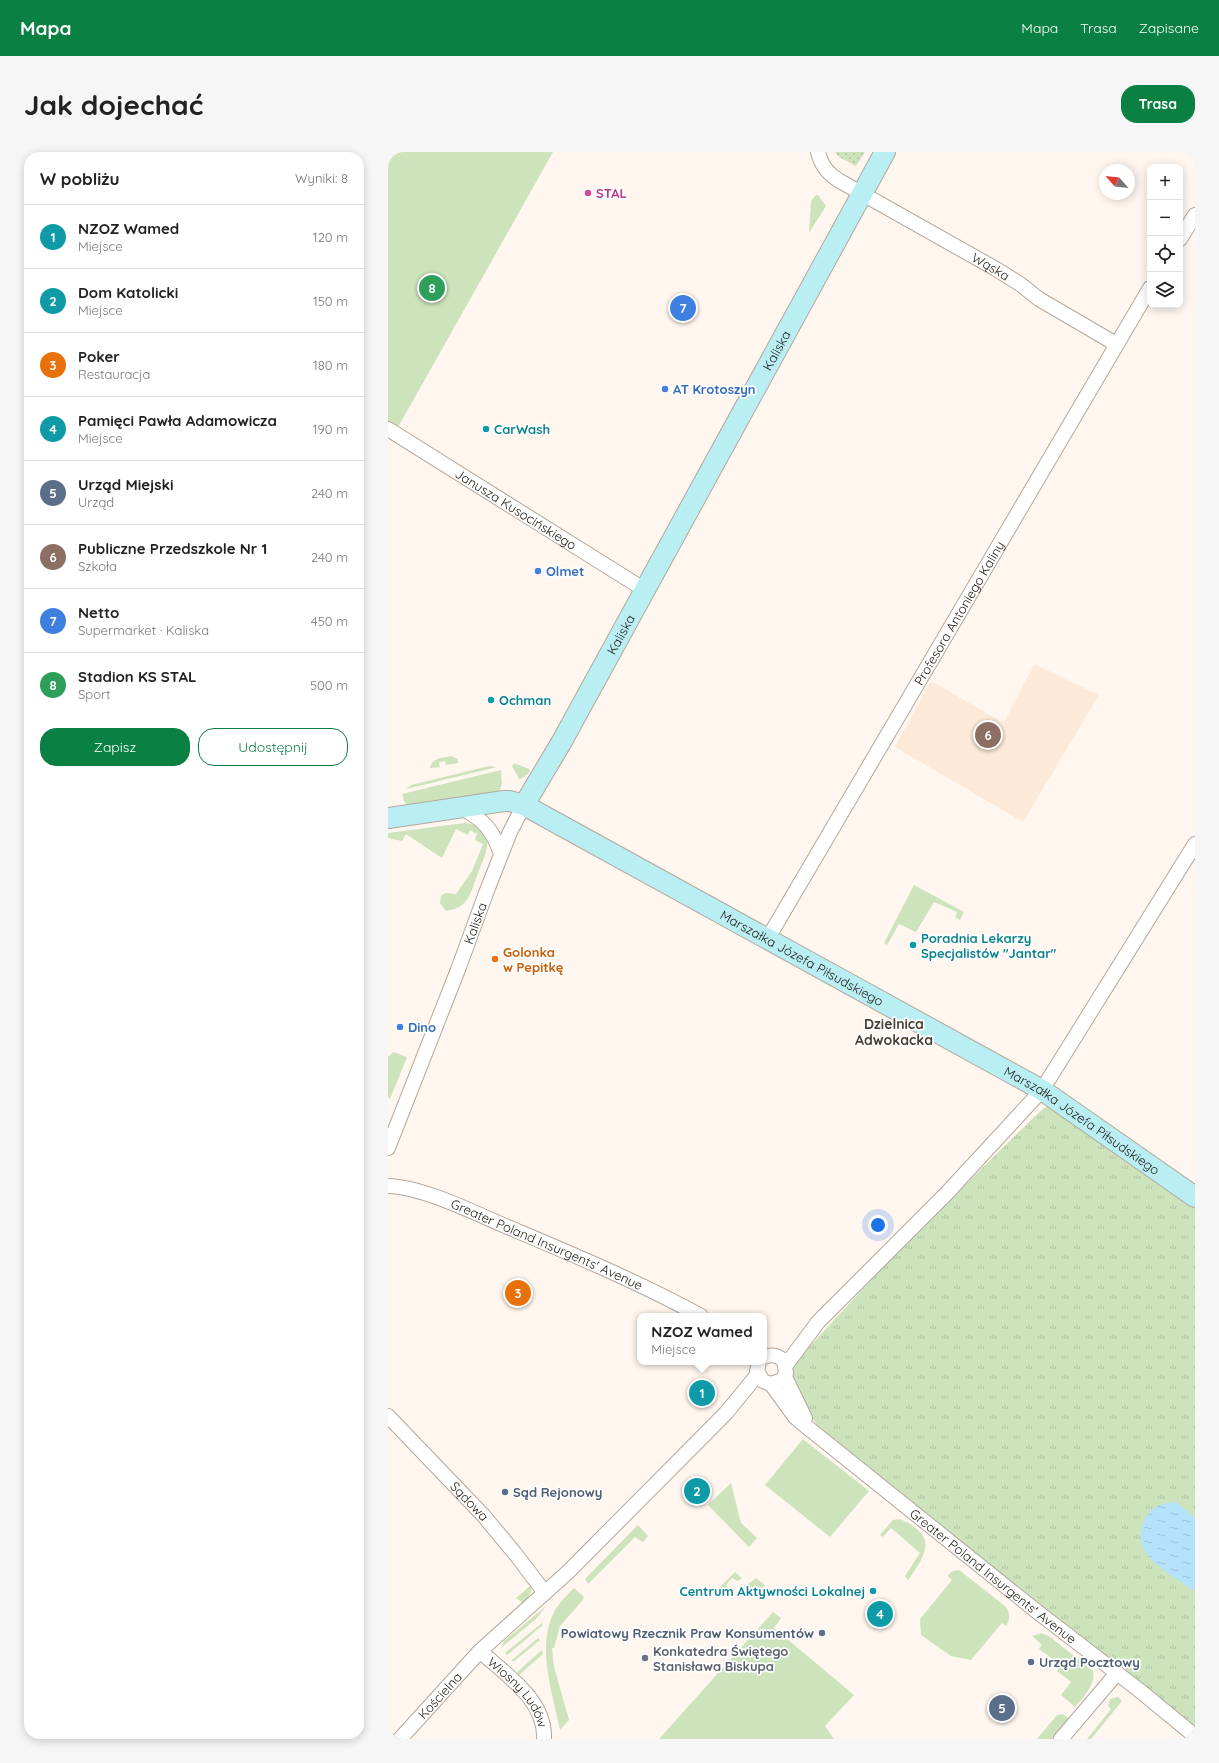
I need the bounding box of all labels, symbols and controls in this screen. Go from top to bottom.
text: Mapa [20,16,71,40]
text: Mapa [1021,19,1058,37]
text: Trasa [1080,19,1117,37]
text: Zapisane [1139,19,1199,37]
button: Trasa [1121,85,1195,123]
text: Jak dojechać [24,87,203,122]
north arrow [1099,164,1135,200]
map controls [1147,164,1183,308]
button: + [1147,164,1183,200]
text: W pobliżu [40,168,120,189]
text: Wyniki: 8 [295,170,348,186]
place label: STAL [596,185,627,201]
marker: STAL [583,188,593,198]
button: − [1147,200,1183,236]
text: NZOZ Wamed [78,219,179,238]
text: 1 [50,229,56,245]
text: 120 m [313,229,348,245]
button: locate [1147,236,1183,272]
text: Miejsce [78,238,123,254]
street label: Wąska [969,249,1013,284]
button: layers [1147,272,1183,308]
pin: 8 [419,273,445,303]
text: Dom Katolicki [78,283,178,302]
text: 2 [49,293,57,309]
text: 150 m [313,293,348,309]
pin: 7 [670,293,696,323]
text: Miejsce [78,302,123,318]
street label: Kaliska [759,327,794,373]
text: Poker [78,347,120,366]
text: 3 [50,357,56,373]
text: 180 m [313,357,348,373]
text: Restauracja [78,366,151,382]
place label: AT Krotoszyn [673,381,756,397]
marker: AT Krotoszyn [660,384,670,394]
text: Pamięci Pawła Adamowicza [78,411,277,430]
text: 4 [49,421,57,437]
text: 190 m [313,421,348,437]
place label: CarWash [494,421,550,437]
marker: CarWash [481,424,491,434]
text: Miejsce [78,430,123,446]
street label: Janusza Kusocińskiego [452,465,580,553]
text: Urząd Miejski [78,475,174,494]
text: 5 [49,485,57,501]
text: 240 m [311,485,348,501]
text: Urząd [78,494,114,510]
street label: Profesora Antoniego Kaliny [910,538,1008,688]
text: Publiczne Przedszkole Nr 1 [78,539,267,558]
text: 6 [49,549,57,565]
text: 240 m [311,549,348,565]
text: Szkoła [78,558,117,574]
place label: Olmet [546,563,584,579]
marker: Olmet [533,566,543,576]
text: Netto [78,603,119,622]
street label: Kaliska [603,612,638,657]
text: 7 [49,613,57,629]
text: 450 m [311,613,348,629]
text: Supermarket · Kaliska [78,622,209,638]
text: Stadion KS STAL [78,667,196,686]
text: 8 [49,677,57,693]
text: 500 m [310,677,348,693]
text: Sport [78,686,110,702]
place label: Ochman [499,692,551,708]
marker: Ochman [486,695,496,705]
pin: 6 [975,720,1001,750]
button: Zapisz [40,728,190,766]
button: Udostępnij [198,728,348,766]
street label: Kaliska [460,900,490,946]
street label: Marszałka Józefa Piłsudskiego [718,907,886,1009]
place label: Poradnia Lekarzy Specjalistów "Jantar" [921,930,1057,961]
marker: Poradnia Lekarzy Specjalistów "Jantar" [908,940,918,950]
place label: Golonka w Pepitkę [503,944,564,975]
marker: Golonka w Pepitkę [490,954,500,964]
district label: Dzielnica Adwokacka [855,1015,933,1049]
place label: Dino [408,1019,436,1035]
marker: Dino [395,1022,405,1032]
street label: Marszałka Józefa Piłsudskiego [1001,1063,1163,1178]
street label: Greater Poland Insurgents' Avenue [449,1195,646,1293]
your location [868,1215,888,1235]
pin: 3 [505,1278,531,1308]
popup [637,1313,767,1365]
text: NZOZ Wamed [651,1322,753,1341]
text: Miejsce [651,1341,696,1357]
pin: 1 [689,1378,715,1408]
pin: 2 [684,1476,710,1506]
street label: Sądowa [447,1478,492,1524]
place label: Sąd Rejonowy [513,1484,602,1500]
marker: Sąd Rejonowy [500,1487,510,1497]
street label: Greater Poland Insurgents' Avenue [907,1505,1080,1647]
place label: Centrum Aktywności Lokalnej [680,1583,865,1599]
marker: Centrum Aktywności Lokalnej [868,1586,878,1596]
pin: 4 [867,1599,893,1629]
place label: Powiatowy Rzecznik Praw Konsumentów [561,1625,814,1641]
marker: Powiatowy Rzecznik Praw Konsumentów [817,1628,827,1638]
place label: Konkatedra Świętego Stanisława Biskupa [653,1643,788,1674]
marker: Konkatedra Świętego Stanisława Biskupa [640,1653,650,1663]
street label: Wiosny Ludów [485,1654,551,1729]
place label: Urząd Pocztowy [1039,1654,1140,1670]
marker: Urząd Pocztowy [1026,1657,1036,1667]
street label: Kościelna [414,1669,465,1722]
pin: 5 [989,1693,1015,1723]

